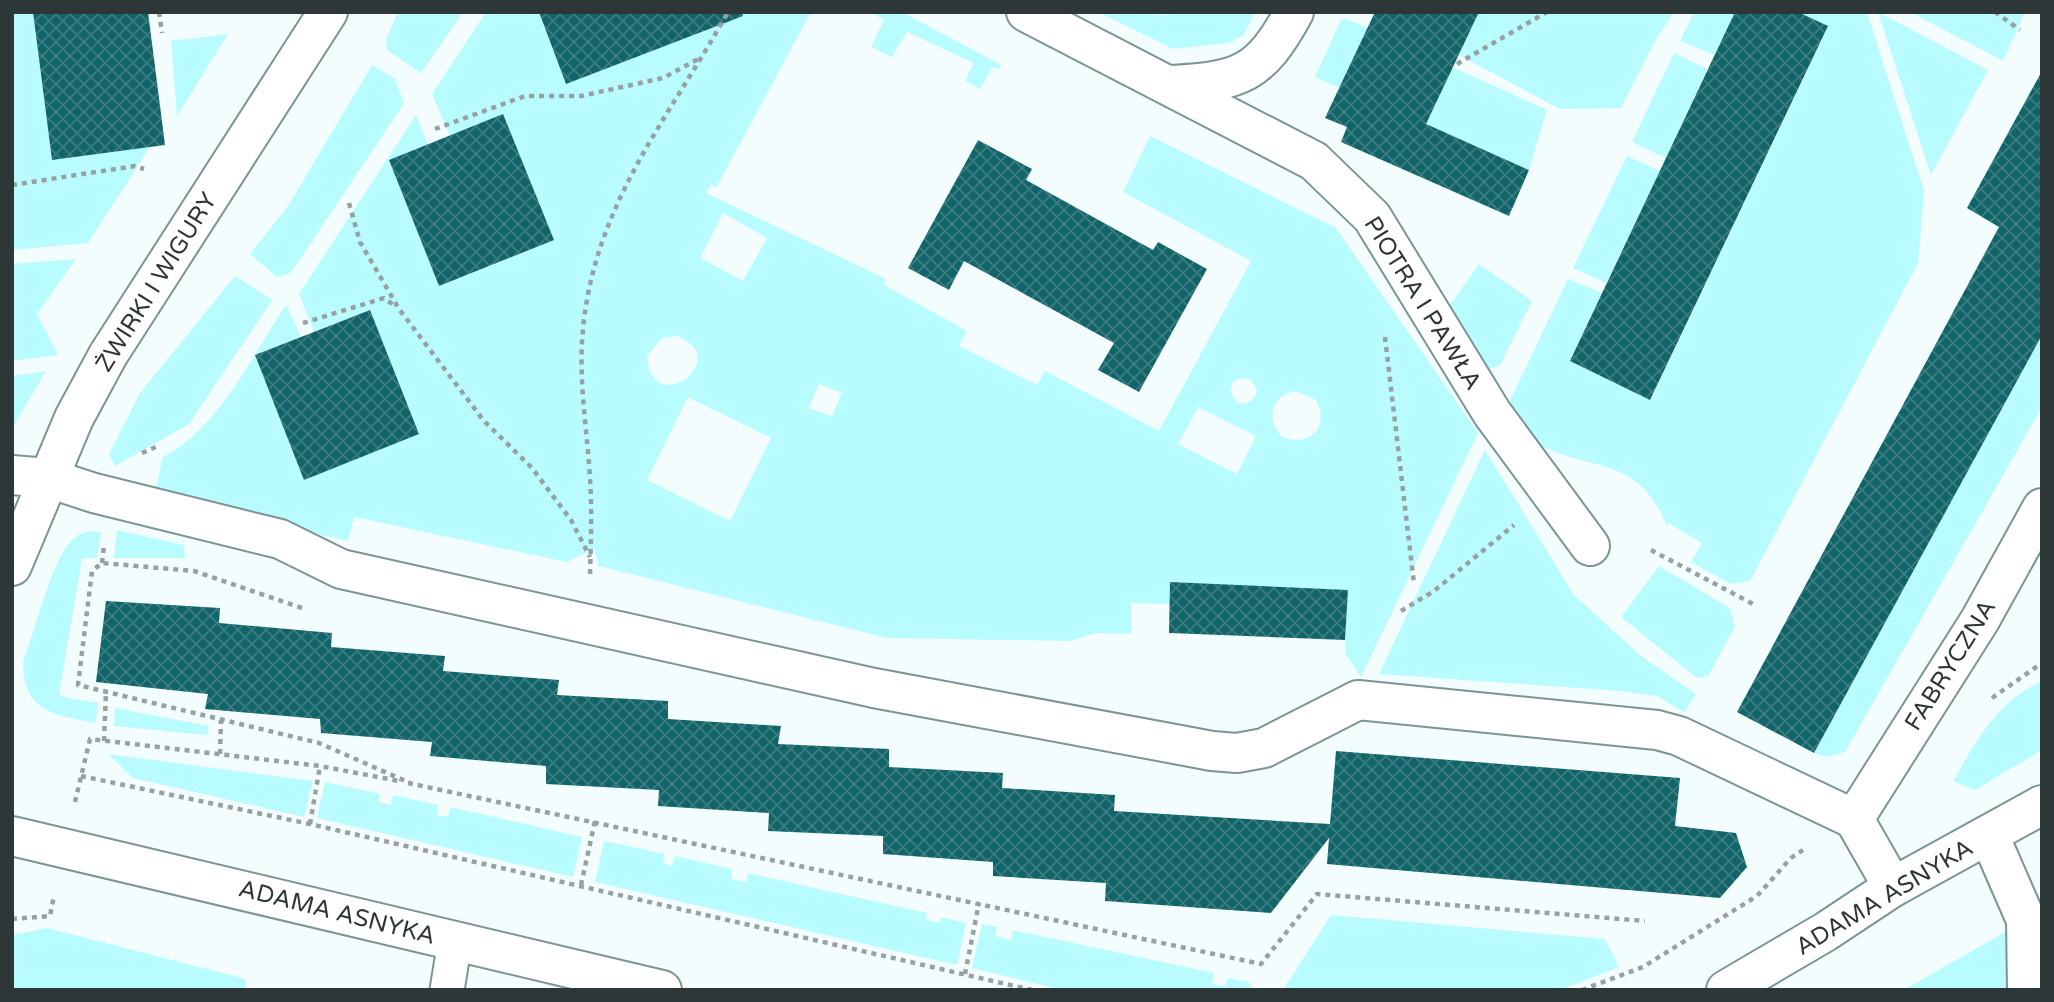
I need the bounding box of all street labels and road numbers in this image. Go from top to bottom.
street label: ŻWIRKI I WIGURY [90,187,223,377]
street label: PIOTRA I PAWŁA [1357,211,1488,395]
street label: FABRYCZNA [1899,595,2002,736]
street label: ADAMA ASNYKA [1790,833,1978,962]
street label: ADAMA ASNYKA [236,874,438,951]

